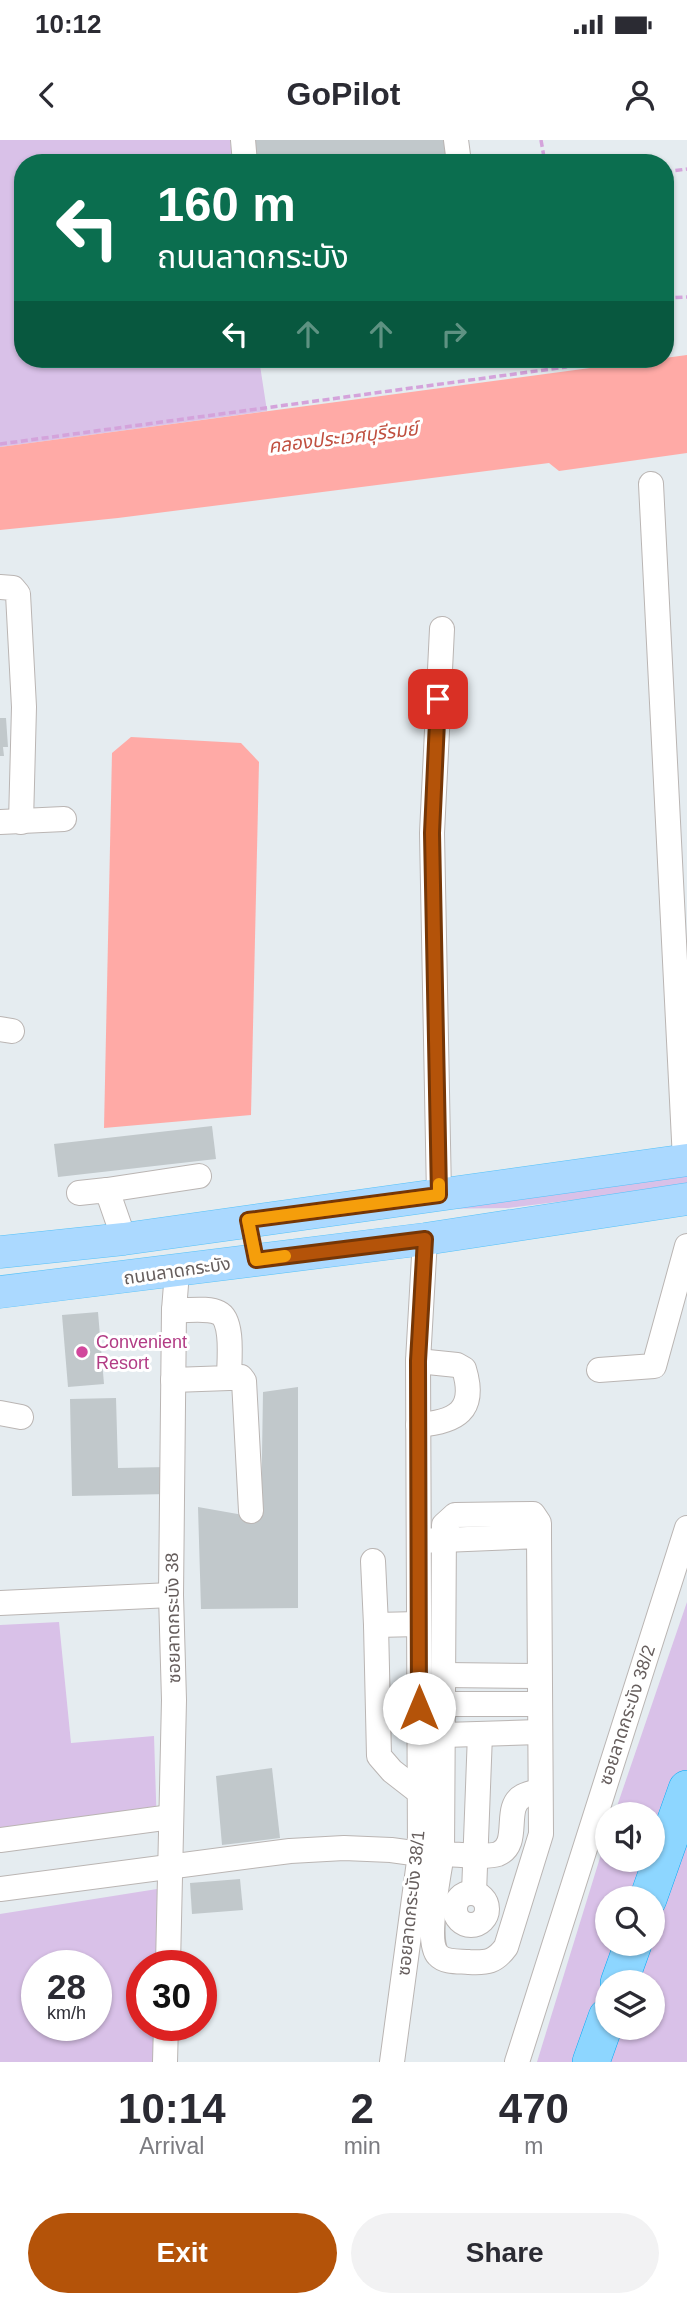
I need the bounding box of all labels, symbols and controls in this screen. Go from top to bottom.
text: 10:12 [35,9,102,39]
icon: back [28,76,66,114]
text: GoPilot [287,76,400,112]
icon: person [621,76,659,114]
text: 160 m [157,177,296,231]
icon: left [42,182,133,273]
text: ถนนลาดกระบัง [157,239,349,275]
icon: left [216,315,254,353]
icon: ahead [289,315,327,353]
icon: ahead [362,315,400,353]
icon: right [435,315,473,353]
water label: คลองประเวศบุรีรมย์ [267,417,423,458]
pin [408,669,468,729]
icon: arrive [419,680,457,718]
street label: ถนนลาดกระบัง [122,1254,232,1288]
place label: Convenient Resort [96,1332,187,1373]
marker: Convenient Resort [74,1344,90,1360]
street label: ซอยลาดกระบัง 38 [162,1552,184,1684]
street label: ซอยลาดกระบัง 38/2 [595,1643,659,1787]
position arrow [382,1671,456,1745]
map controls [595,1802,665,2040]
button: sound [595,1802,665,1872]
street label: ซอยลาดกระบัง 38/1 [393,1829,429,1977]
button: search [595,1886,665,1956]
speed limit sign: 30 [126,1950,217,2041]
text: 28 [47,1967,86,2006]
button: layers [595,1970,665,2040]
text: km/h [47,2003,86,2023]
text: 10:14 [118,2085,226,2132]
text: 2 [350,2085,374,2132]
text: 470 [499,2085,569,2132]
text: Arrival [139,2133,204,2159]
text: min [344,2133,381,2159]
text: m [524,2133,543,2159]
button: Exit [28,2213,337,2293]
button: Share [351,2213,659,2293]

